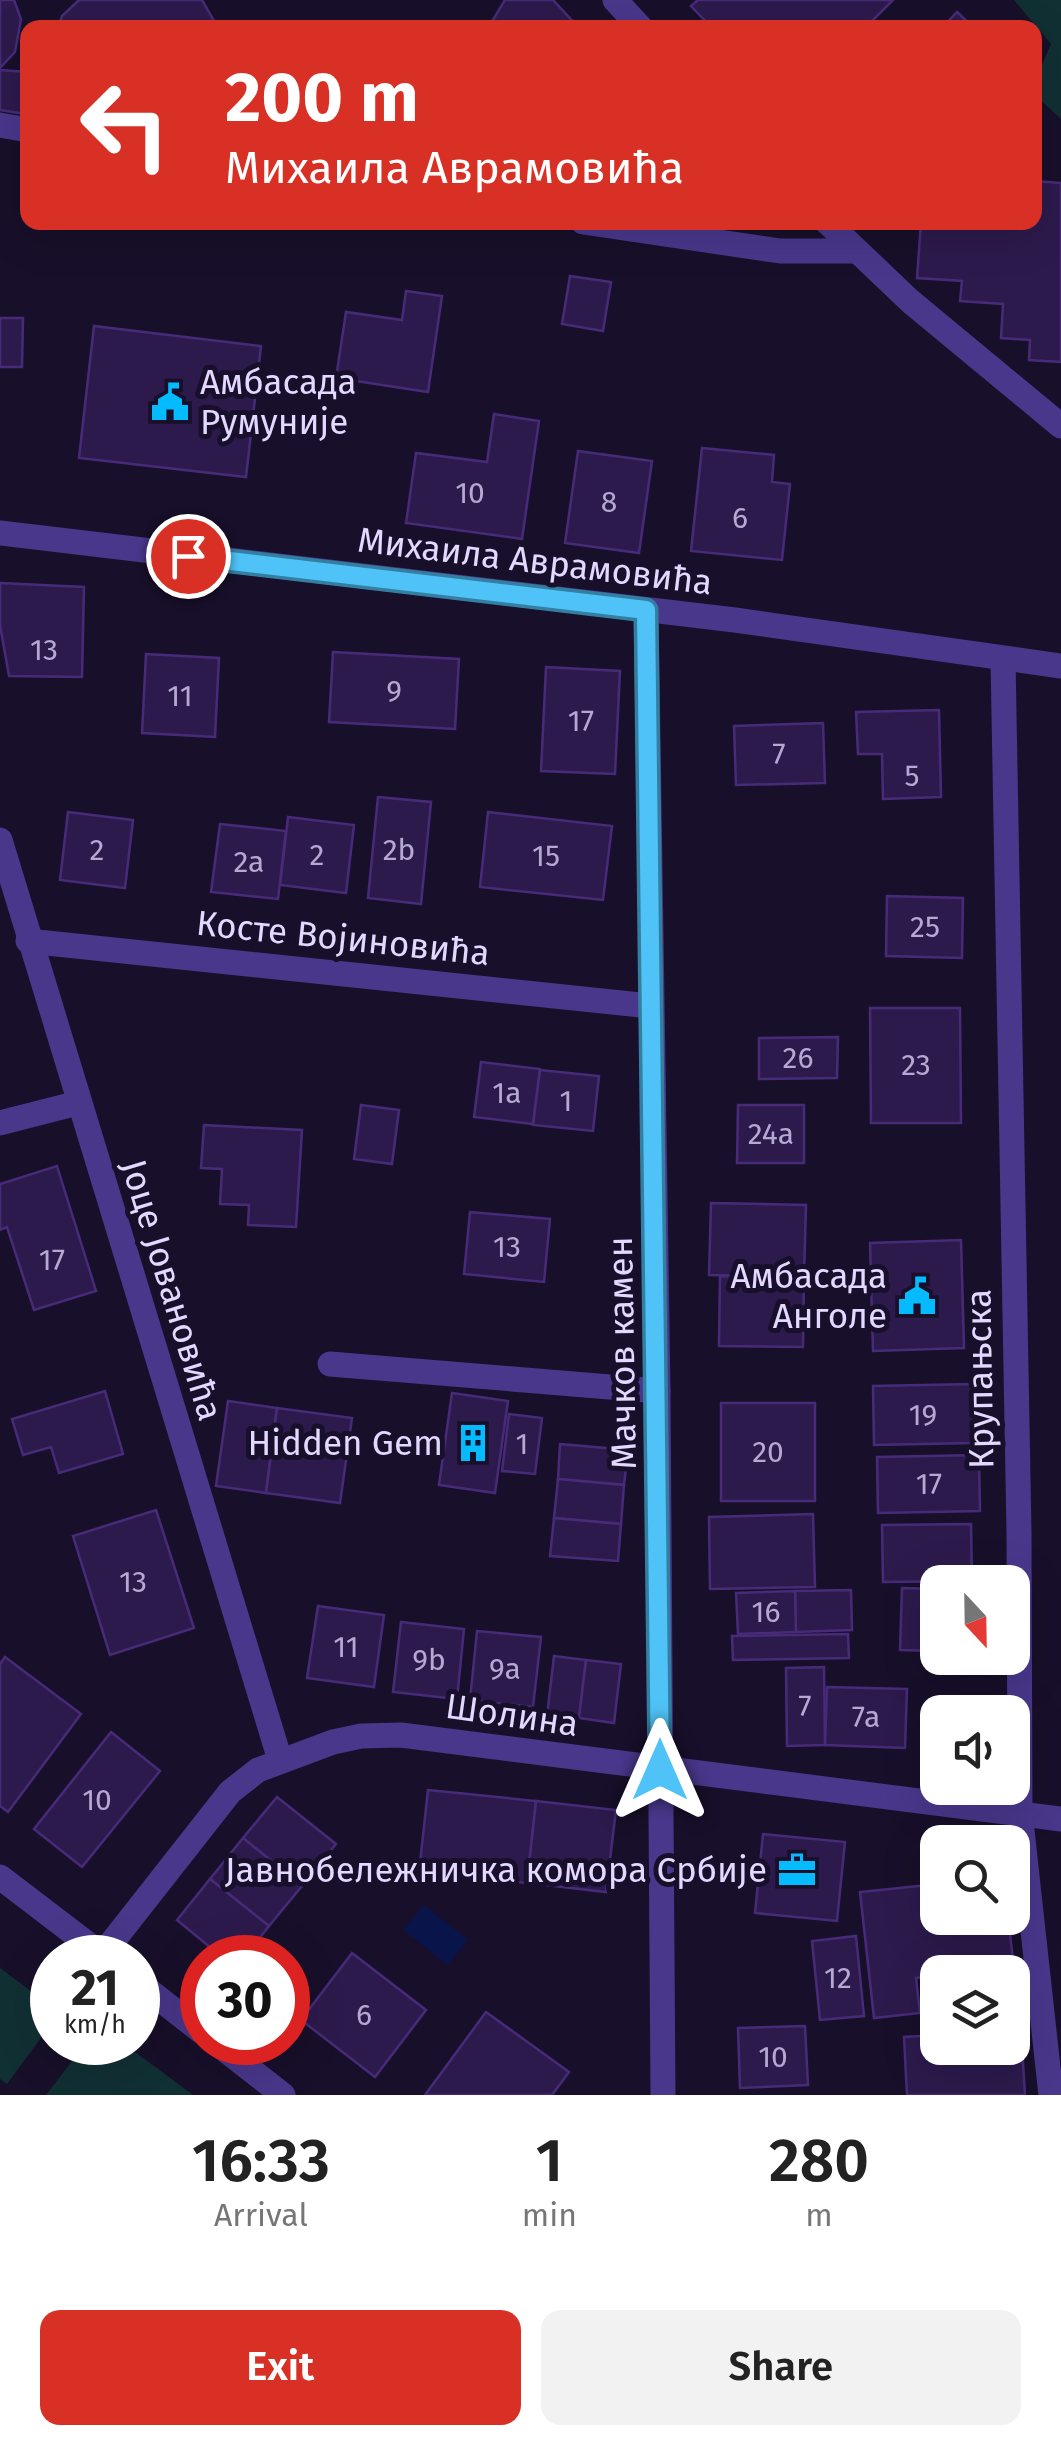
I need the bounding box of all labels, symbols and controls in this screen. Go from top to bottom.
text: 200 m [225,56,419,140]
icon: left [60,60,190,190]
text: Михаила Аврамовића [225,141,684,195]
place label: Амбасада Румуније [200,361,357,443]
public building icon: Амбасада Румуније [149,381,191,423]
house number: 10 [455,475,485,511]
house number: 8 [601,484,617,520]
house number: 6 [732,500,748,536]
pin [146,514,231,599]
street label: Михаила Аврамовића [355,518,715,604]
icon: arrive [161,529,216,584]
house number: 13 [30,632,58,668]
house number: 9 [386,673,402,709]
house number: 11 [167,678,193,714]
house number: 17 [568,703,594,739]
house number: 7 [772,736,786,772]
house number: 5 [904,758,920,794]
house number: 2 [90,832,104,868]
house number: 2b [383,832,415,868]
house number: 2 [310,837,324,873]
house number: 15 [532,838,560,874]
house number: 2a [234,844,264,880]
street label: Косте Војиновића [194,902,492,974]
house number: 25 [910,909,940,945]
house number: 26 [783,1040,813,1076]
house number: 23 [901,1047,931,1083]
house number: 1a [492,1075,522,1111]
house number: 1 [560,1083,573,1119]
house number: 24a [748,1116,794,1152]
street label: Јоце Јовановића [112,1154,232,1426]
house number: 13 [493,1229,521,1265]
street label: Мачков камен [599,1236,645,1470]
house number: 17 [39,1242,65,1278]
place label: Амбасада Анголе [731,1255,887,1337]
public building icon: Амбасада Анголе [896,1275,938,1317]
street label: Крупањска [957,1289,1003,1469]
house number: 19 [909,1397,937,1433]
place label: Hidden Gem [247,1422,443,1464]
building icon: Hidden Gem [452,1422,494,1464]
house number: 1 [516,1426,529,1462]
house number: 20 [752,1434,784,1470]
house number: 17 [916,1466,942,1502]
house number: 13 [119,1564,147,1600]
north arrow [920,1565,1030,1675]
map controls [920,1565,1030,2065]
house number: 16 [752,1594,780,1630]
house number: 11 [333,1629,359,1665]
house number: 9b [412,1642,446,1678]
house number: 9a [489,1651,521,1687]
street label: Шолина [443,1685,581,1745]
house number: 7 [798,1688,812,1724]
button: sound [920,1695,1030,1805]
house number: 7a [852,1699,880,1735]
position arrow [608,1718,712,1822]
house number: 10 [82,1782,112,1818]
button: search [920,1825,1030,1935]
place label: Јавнобележничка комора Србије [225,1849,767,1891]
office icon: Јавнобележничка комора Србије [776,1849,818,1891]
speed limit sign: 30 [180,1935,310,2065]
button: layers [920,1955,1030,2065]
text: 21 [71,1958,119,2018]
house number: 12 [824,1960,852,1996]
house number: 6 [356,1997,372,2033]
text: km/h [64,2010,126,2040]
house number: 10 [758,2039,788,2075]
text: 16:33 [192,2125,330,2197]
text: 1 [536,2125,563,2197]
text: 280 [769,2125,869,2197]
text: Arrival [214,2196,308,2234]
text: min [522,2196,577,2234]
text: m [805,2196,833,2234]
button: Exit [40,2310,521,2425]
button: Share [541,2310,1021,2425]

